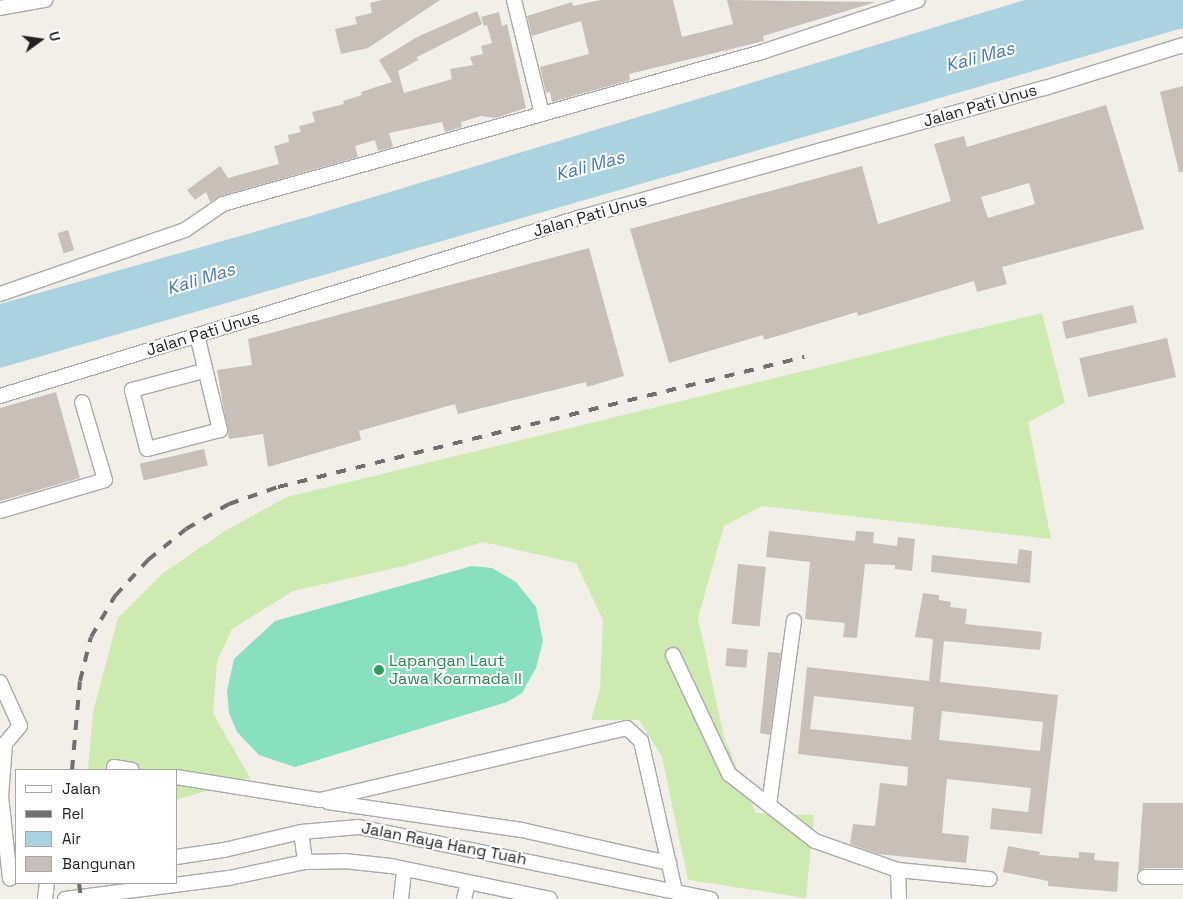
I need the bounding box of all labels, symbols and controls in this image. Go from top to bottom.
north arrow [15,15,65,65]
text: U [45,30,64,43]
water label: Kali Mas [943,37,1017,77]
street label: Jalan Pati Unus [921,81,1039,131]
water label: Kali Mas [553,146,627,186]
street label: Jalan Pati Unus [531,191,649,241]
water label: Kali Mas [164,258,238,300]
street label: Jalan Pati Unus [144,308,262,360]
place label: Lapangan Laut Jawa Koarmada II [389,651,522,689]
marker: Lapangan Laut Jawa Koarmada II [373,664,385,676]
legend [15,769,178,884]
text: Jalan [62,779,101,798]
text: Rel [62,804,84,823]
street label: Jalan Raya Hang Tuah [360,819,528,869]
text: Air [62,829,81,848]
text: Bangunan [62,854,136,873]

